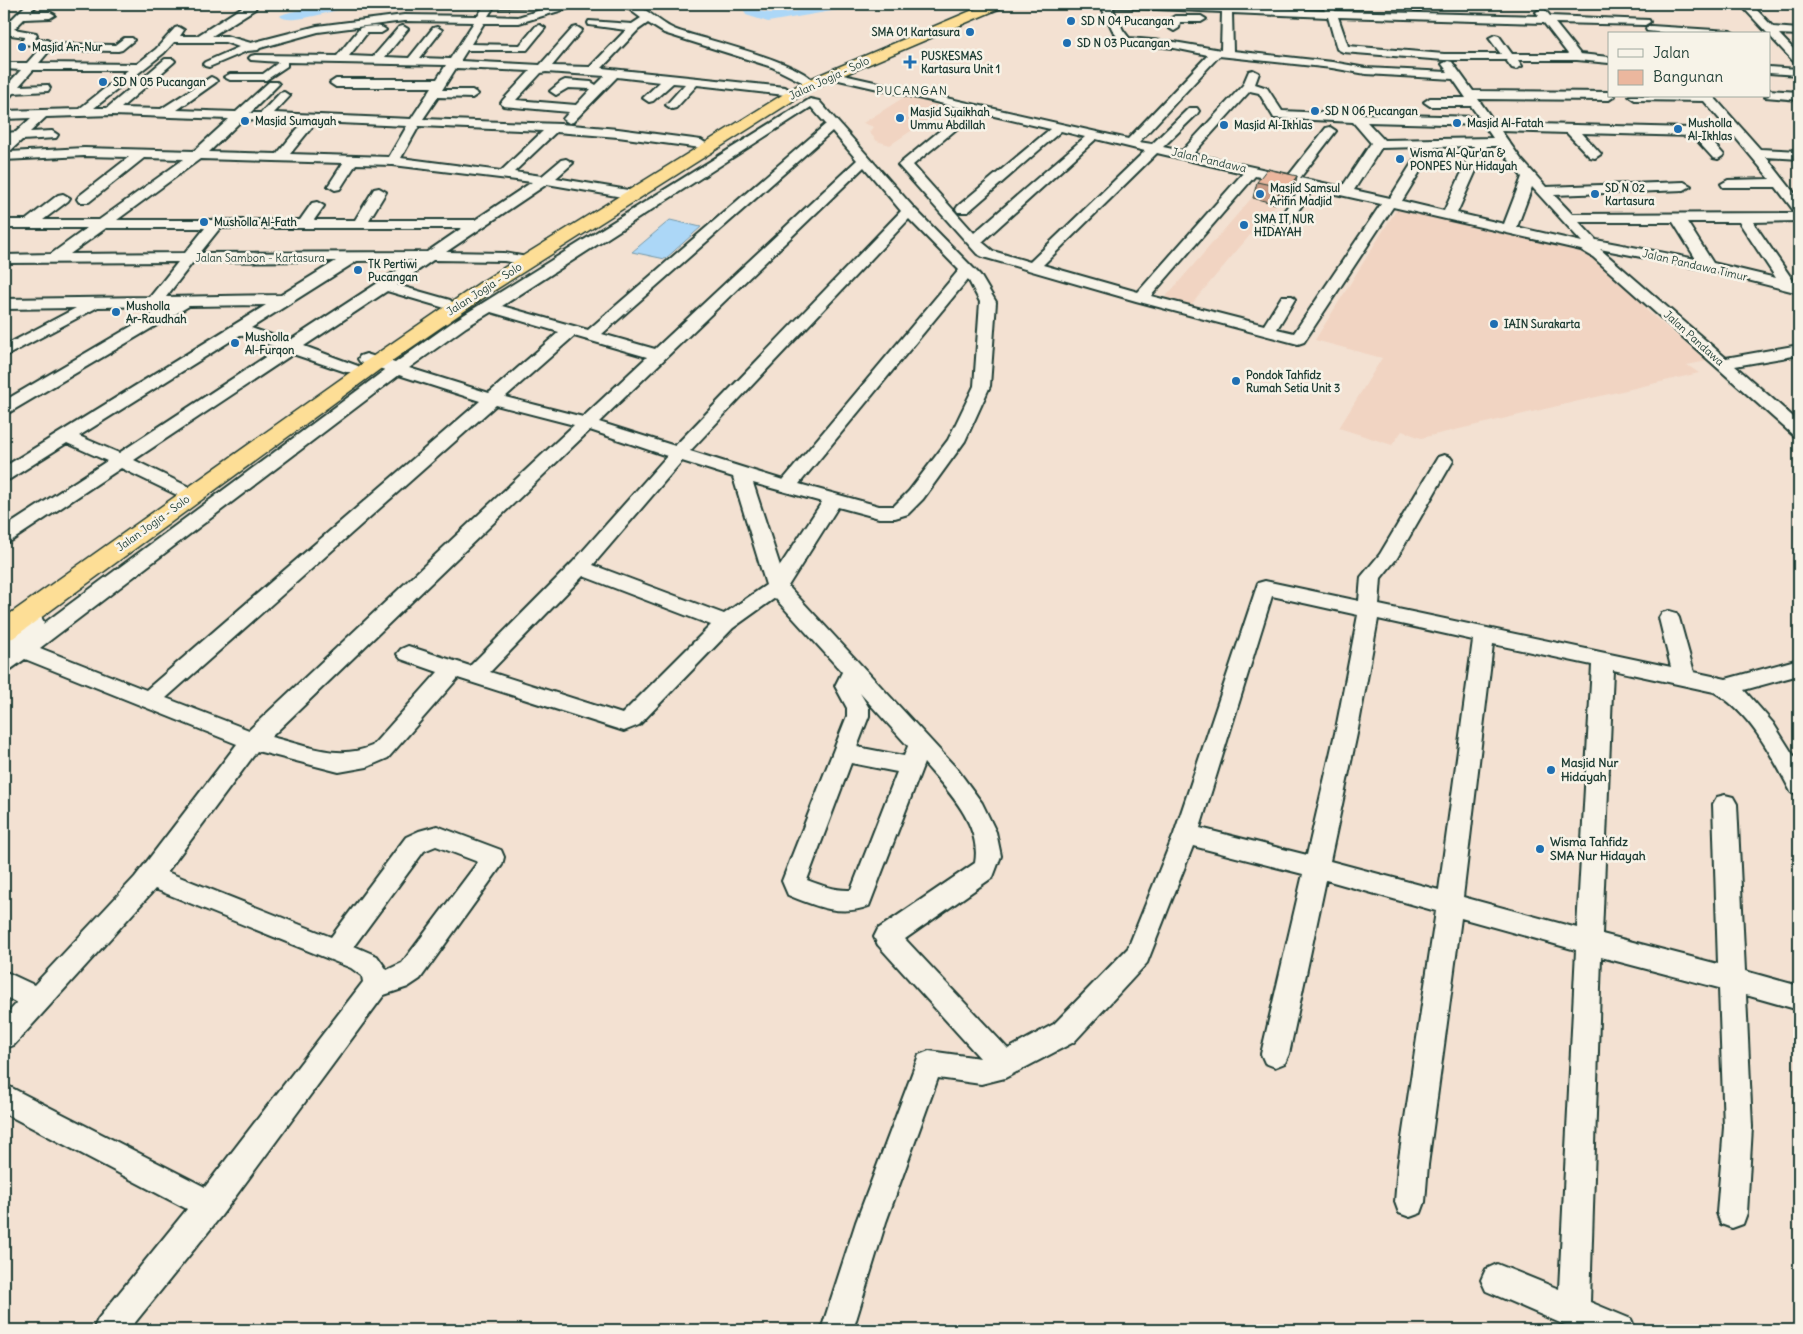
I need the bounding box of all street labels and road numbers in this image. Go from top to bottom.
street label: Jalan Jogja - Solo [787,53,871,103]
street label: Jalan Pandawa [1170,145,1248,175]
street label: Jalan Pandawa Timur [1641,246,1749,284]
street label: Jalan Sambon - Kartasura [195,251,325,265]
street label: Jalan Jogja - Solo [444,259,524,319]
street label: Jalan Pandawa [1661,307,1727,369]
street label: Jalan Jogja - Solo [114,492,192,554]

